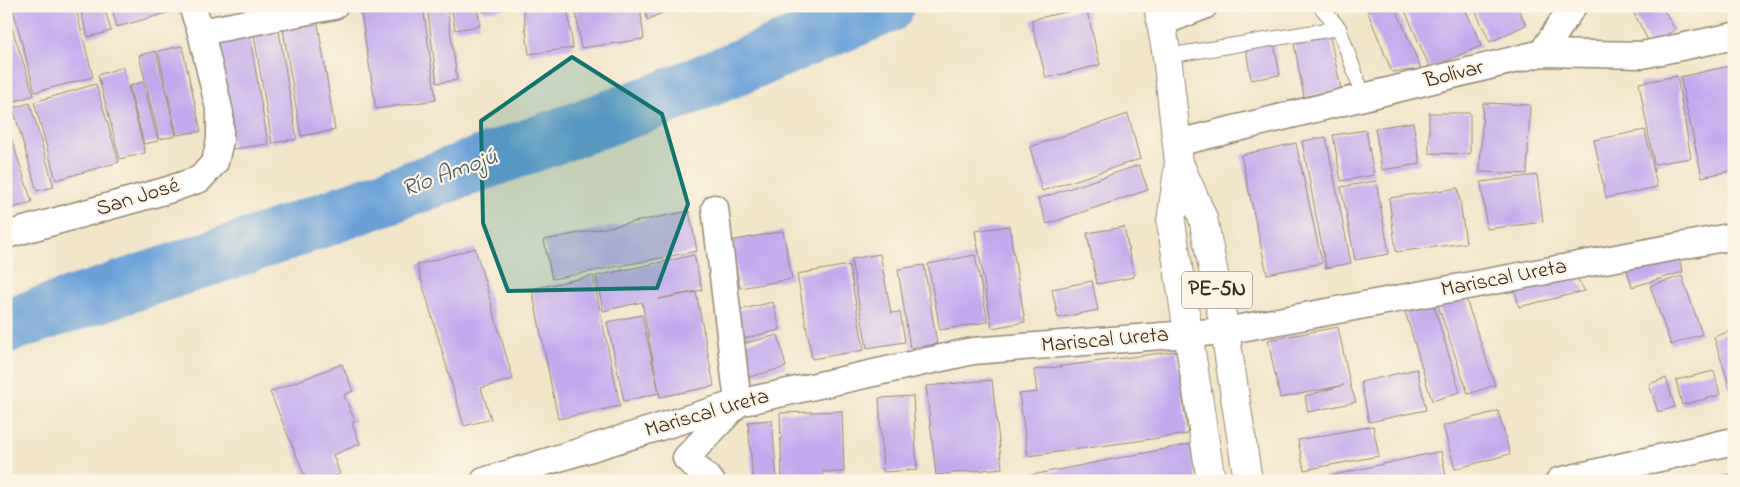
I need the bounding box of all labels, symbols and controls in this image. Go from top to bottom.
street label: Bolívar [1420,52,1487,98]
water label: Río Amojú [397,140,503,208]
street label: San José [92,170,184,226]
street label: Mariscal Ureta [1438,251,1570,307]
road number: PE-5N [1182,272,1252,308]
street label: Mariscal Ureta [1040,319,1170,363]
street label: Mariscal Ureta [641,381,773,447]

